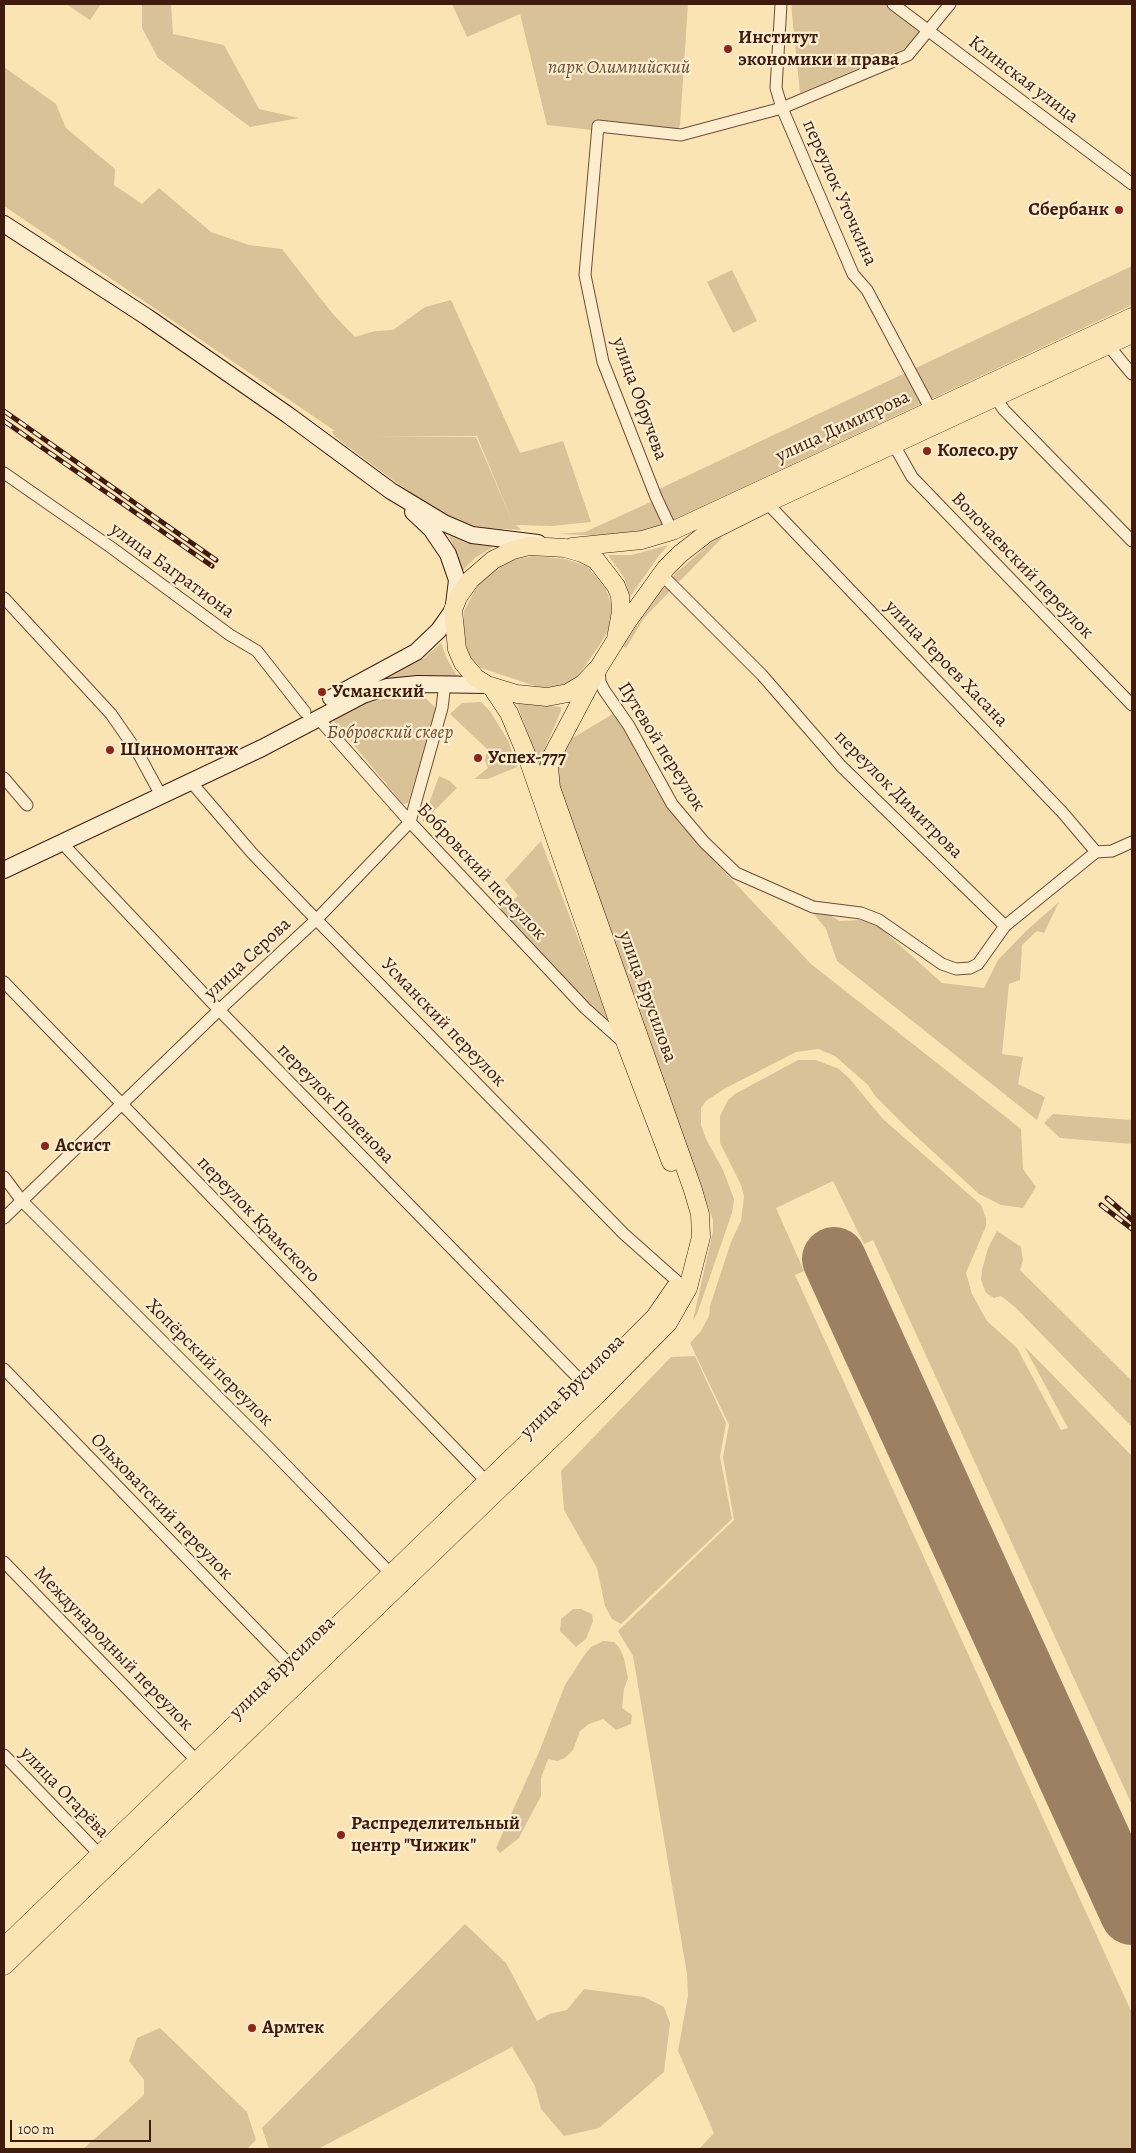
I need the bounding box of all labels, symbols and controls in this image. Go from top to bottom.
place label: Институт экономики и права [738,27,899,71]
street label: Клинская улица [964,31,1082,129]
marker: Институт экономики и права [722,43,734,55]
park label: парк Олимпийский [548,57,690,79]
street label: переулок Уточкина [797,117,881,269]
place label: Сбербанк [1028,199,1109,221]
marker: Сбербанк [1113,204,1125,216]
street label: улица Обручева [606,334,672,464]
street label: улица Димитрова [772,386,914,468]
place label: Колесо.ру [937,440,1018,462]
marker: Колесо.ру [921,445,933,457]
street label: Волочаевский переулок [946,488,1098,644]
street label: улица Багратиона [105,518,239,624]
street label: улица Героев Хасана [880,596,1012,732]
street label: Путевой переулок [612,678,710,816]
place label: Усманский [332,681,424,703]
marker: Усманский [316,686,328,698]
park label: Бобровский сквер [327,722,453,744]
street label: переулок Димитрова [829,726,967,864]
place label: Шиномонтаж [120,739,239,761]
marker: Шиномонтаж [104,744,116,756]
place label: Успех-777 [488,747,566,769]
marker: Успех-777 [472,752,484,764]
street label: Бобровский переулок [412,799,550,945]
street label: улица Серова [200,913,296,1005]
street label: улица Брусилова [613,928,681,1066]
street label: Усманский переулок [376,954,510,1092]
street label: переулок Поленова [272,1039,398,1169]
place label: Ассист [55,1135,111,1157]
marker: Ассист [39,1140,51,1152]
street label: переулок Крамского [192,1152,324,1288]
street label: Хопёрский переулок [141,1295,277,1431]
street label: улица Брусилова [516,1330,630,1444]
street label: Ольховатский переулок [85,1429,237,1585]
street label: Международный переулок [29,1562,197,1736]
street label: улица Брусилова [226,1612,340,1724]
street label: улица Огарёва [15,1742,113,1844]
place label: Распределительный центр "Чижик" [351,1813,520,1857]
marker: Распределительный центр "Чижик" [335,1829,347,1841]
place label: Армтек [262,2017,324,2039]
marker: Армтек [246,2022,258,2034]
scale bar [12,2110,154,2142]
text: 100 m [18,2119,55,2139]

